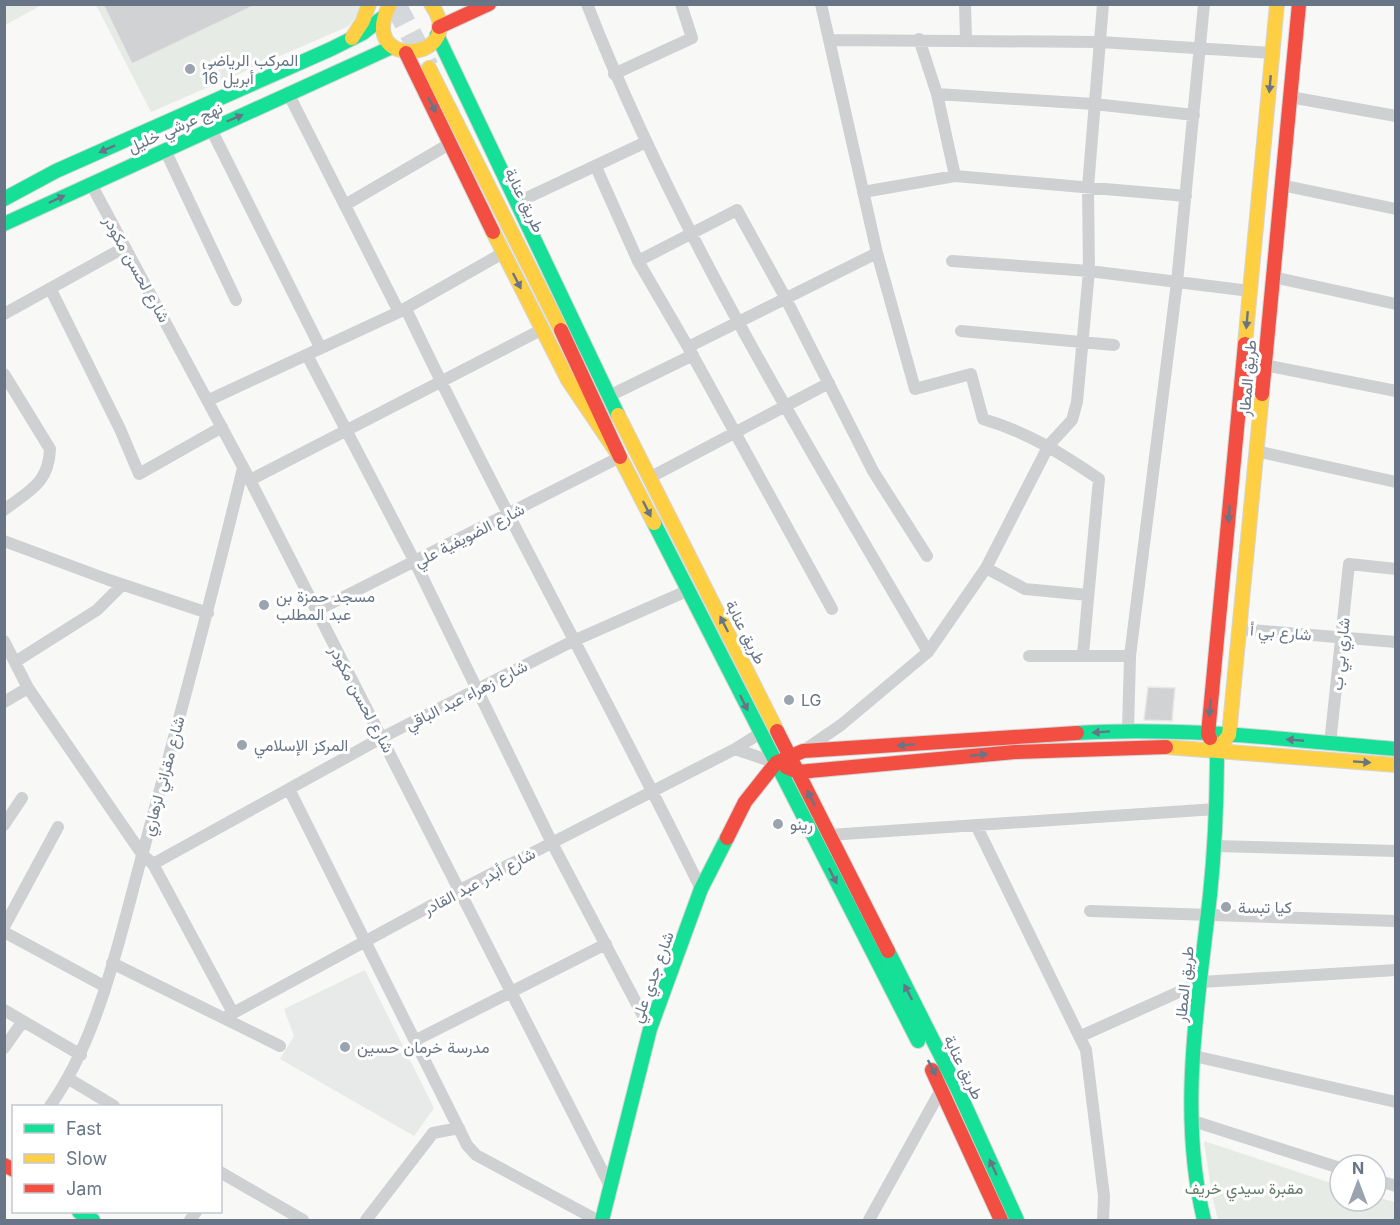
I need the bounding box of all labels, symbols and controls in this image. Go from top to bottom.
place label: المركب الرياضي 16 أبريل [202,50,298,89]
marker: المركب الرياضي 16 أبريل [183,62,197,76]
one-way arrow [1265,74,1275,93]
street label: نهج عرشي خليل [124,97,227,160]
one-way arrow [427,97,437,114]
one-way arrow [226,113,244,123]
one-way arrow [98,144,115,153]
street label: طريق عنابة [500,164,549,236]
one-way arrow [49,194,67,204]
street label: شارع لحسن مكودر [97,211,175,327]
one-way arrow [512,273,522,290]
one-way arrow [1242,310,1252,329]
street label: طريق المطار [1234,339,1261,418]
street label: شارع الضويفية علي [410,499,529,575]
one-way arrow [642,501,652,518]
one-way arrow [1224,504,1234,523]
place label: مسجد حمزة بن عبد المطلب [276,586,375,624]
street label: طريق عنابة [720,597,771,668]
marker: مسجد حمزة بن عبد المطلب [257,598,271,612]
one-way arrow [719,616,728,633]
street label: شاري بي ب [1326,617,1358,692]
street label: شارع بي أ [1249,619,1312,649]
street label: شارع لحسن مكودر [323,641,399,757]
street label: شارع زهراء عبد الباقي [402,656,532,738]
place label: LG [801,690,822,710]
marker: LG [782,693,796,707]
one-way arrow [739,694,748,711]
one-way arrow [1205,698,1215,717]
street label: شارع مقراني لزهاري [137,714,192,839]
one-way arrow [1091,727,1110,737]
place label: المركز الإسلامي [254,735,348,759]
one-way arrow [1286,736,1305,745]
marker: المركز الإسلامي [235,738,249,752]
one-way arrow [897,740,916,749]
one-way arrow [970,750,989,760]
one-way arrow [1353,757,1372,767]
one-way arrow [806,790,816,807]
place label: رينو [790,814,813,835]
marker: رينو [771,817,785,831]
street label: شارع أبدر عبد القادر [419,843,539,921]
one-way arrow [829,867,838,884]
place label: كيا تبسة [1238,897,1292,917]
marker: كيا تبسة [1219,900,1233,914]
street label: شارع جدي علي [626,929,681,1027]
street label: طريق المطار [1170,945,1199,1024]
one-way arrow [903,983,913,1000]
street label: طريق عنابة [939,1031,988,1103]
place label: مدرسة خرمان حسين [357,1037,490,1058]
marker: مدرسة خرمان حسين [338,1040,352,1054]
one-way arrow [926,1059,936,1077]
legend [12,1105,222,1213]
text: Fast [66,1118,102,1139]
text: Slow [66,1148,107,1169]
north arrow [1328,1153,1388,1213]
one-way arrow [988,1157,998,1175]
text: N [1352,1158,1364,1178]
text: Jam [66,1178,102,1199]
park label: مقبرة سيدي خريف [1185,1178,1303,1202]

